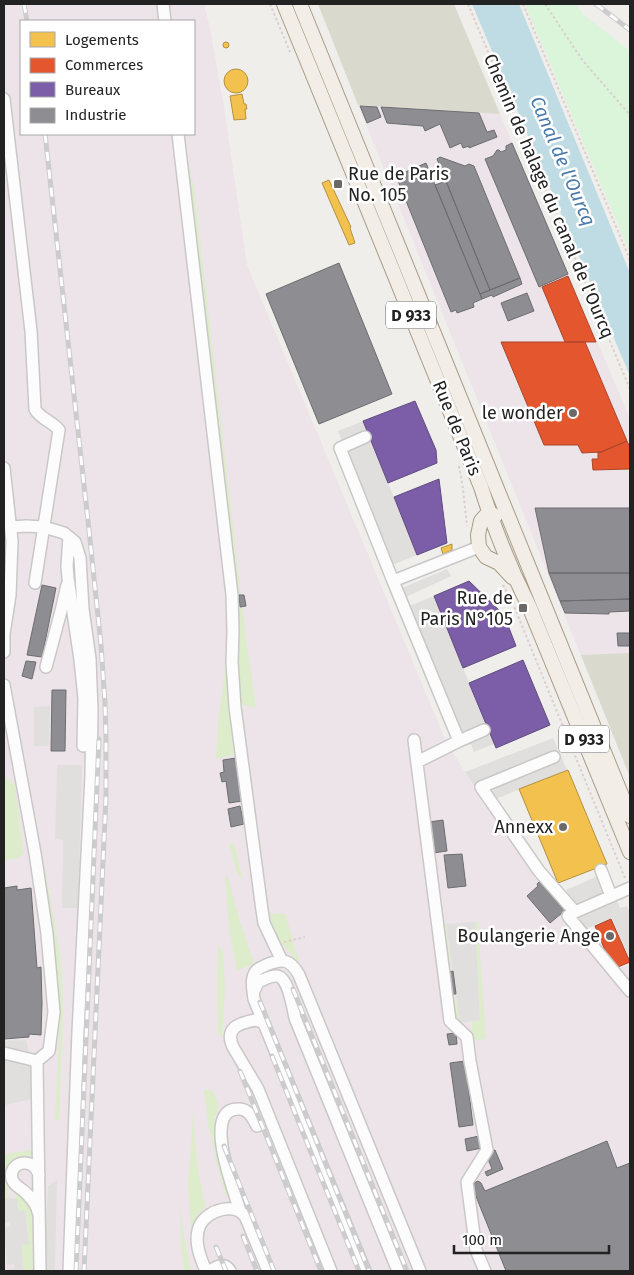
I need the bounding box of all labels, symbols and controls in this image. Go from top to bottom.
legend [20,20,195,135]
text: Logements [65,31,139,49]
street label: Chemin de halage du canal de l'Ourcq [479,50,619,342]
text: Commerces [65,56,143,74]
text: Bureaux [65,81,121,99]
water label: Canal de l'Ourcq [525,93,601,229]
text: Industrie [65,106,127,124]
place label: Rue de Paris No. 105 [348,163,449,206]
marker: Rue de Paris No. 105 [332,178,344,190]
road number: D 933 [386,302,436,328]
street label: Rue de Paris [428,377,486,479]
place label: le wonder [482,402,563,424]
marker: le wonder [567,407,579,419]
place label: Rue de Paris N°105 [420,587,513,630]
marker: Rue de Paris N°105 [517,602,529,614]
road number: D 933 [559,726,609,752]
place label: Annexx [494,816,553,838]
marker: Annexx [557,821,569,833]
place label: Boulangerie Ange [457,925,600,947]
marker: Boulangerie Ange [604,930,616,942]
scale bar [454,1222,609,1254]
text: 100 m [462,1231,502,1249]

